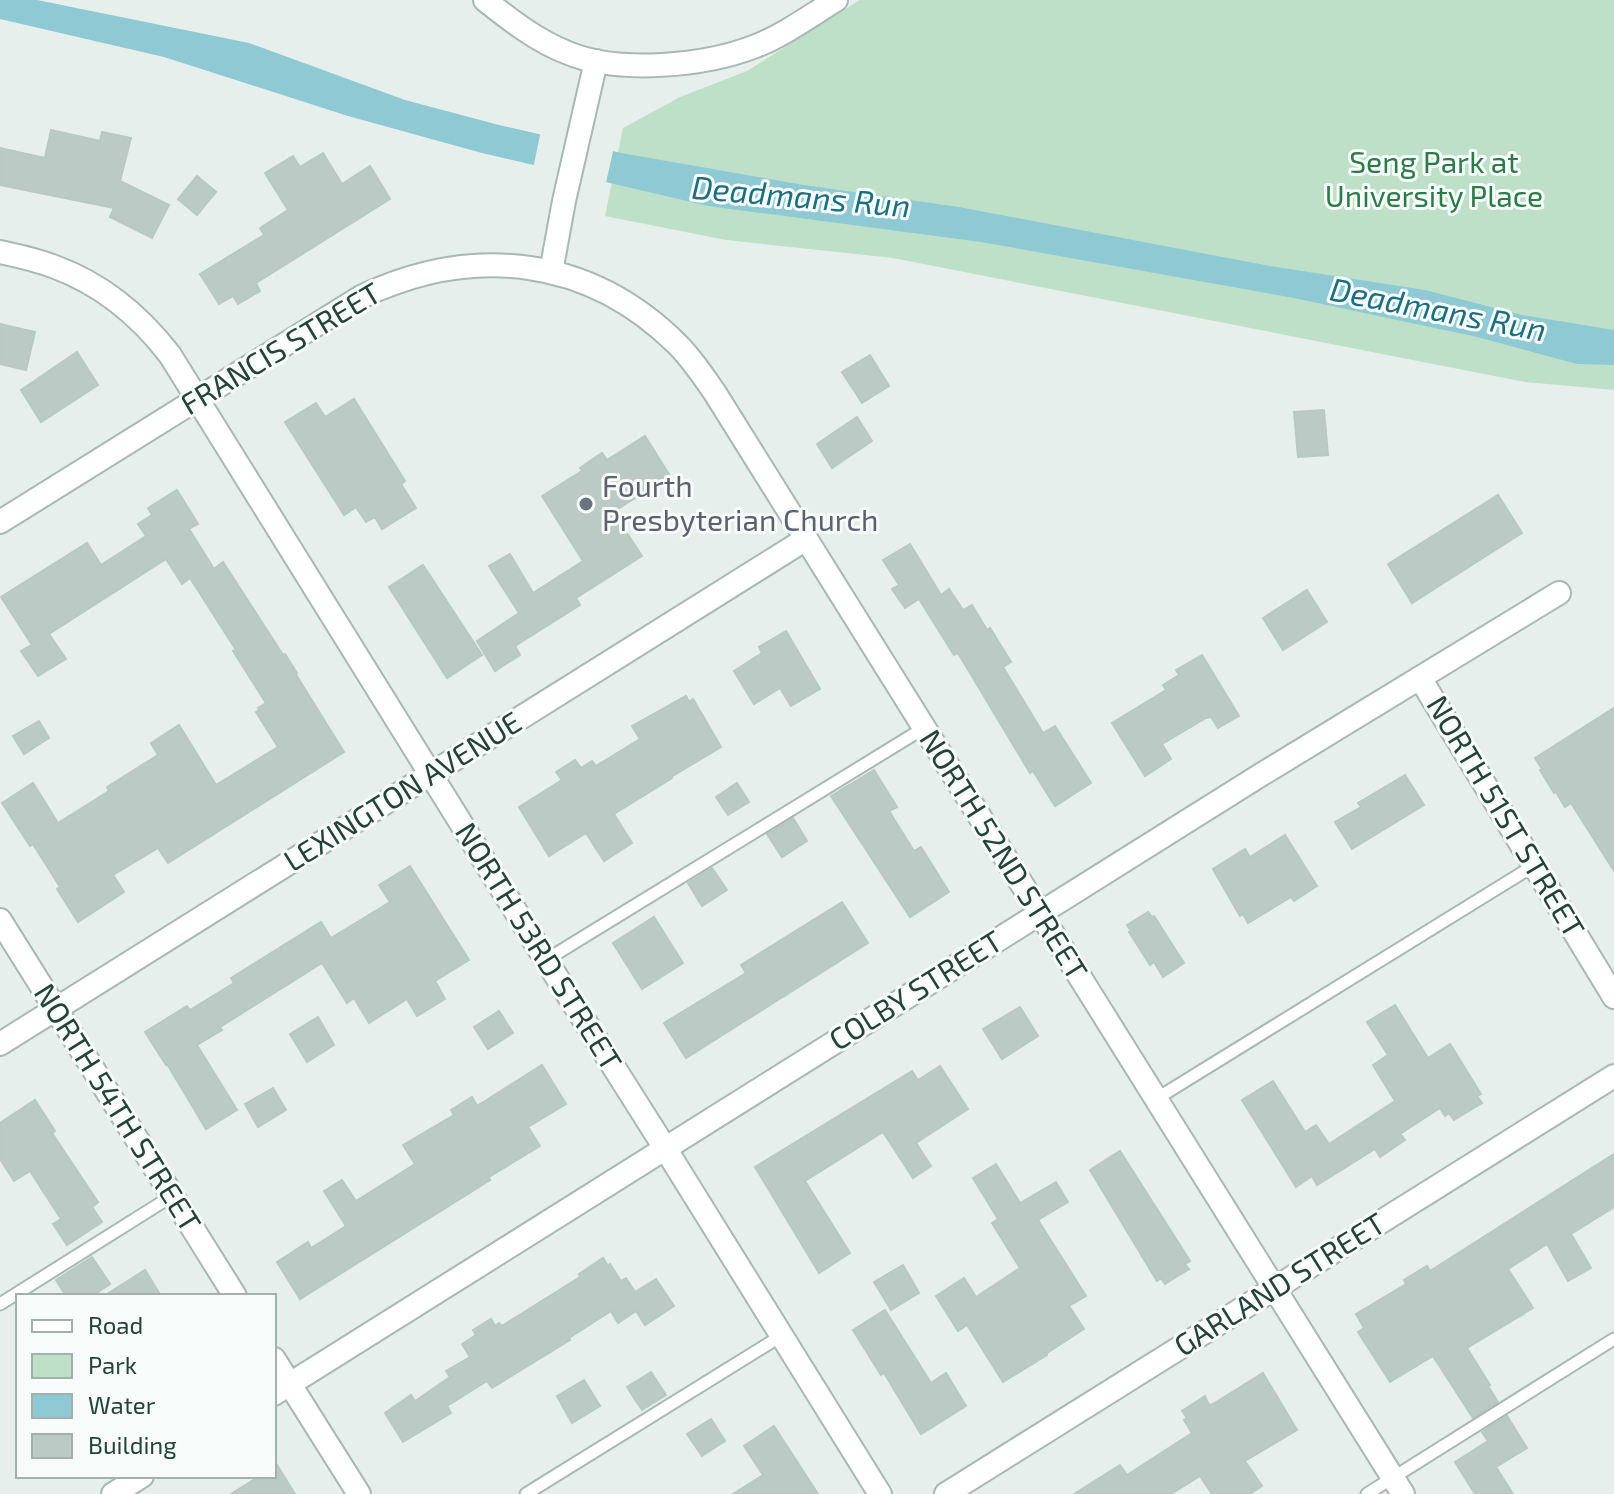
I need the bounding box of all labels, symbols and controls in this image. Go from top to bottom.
park label: Seng Park at University Place [1325,143,1543,213]
water label: Deadmans Run [690,167,912,224]
water label: Deadmans Run [1327,268,1550,348]
street label: FRANCIS STREET [173,273,386,421]
place label: Fourth Presbyterian Church [602,467,878,537]
marker: Fourth Presbyterian Church [577,495,595,513]
street label: NORTH 51ST STREET [1420,689,1593,943]
street label: LEXINGTON AVENUE [277,703,527,878]
street label: NORTH 52ND STREET [913,722,1096,986]
street label: NORTH 53RD STREET [449,815,631,1076]
street label: COLBY STREET [822,922,1008,1057]
street label: NORTH 54TH STREET [28,976,210,1238]
street label: GARLAND STREET [1167,1204,1391,1363]
legend [16,1294,276,1478]
text: Road [88,1310,143,1339]
text: Park [88,1350,137,1379]
text: Water [88,1390,156,1419]
text: Building [88,1430,177,1459]

